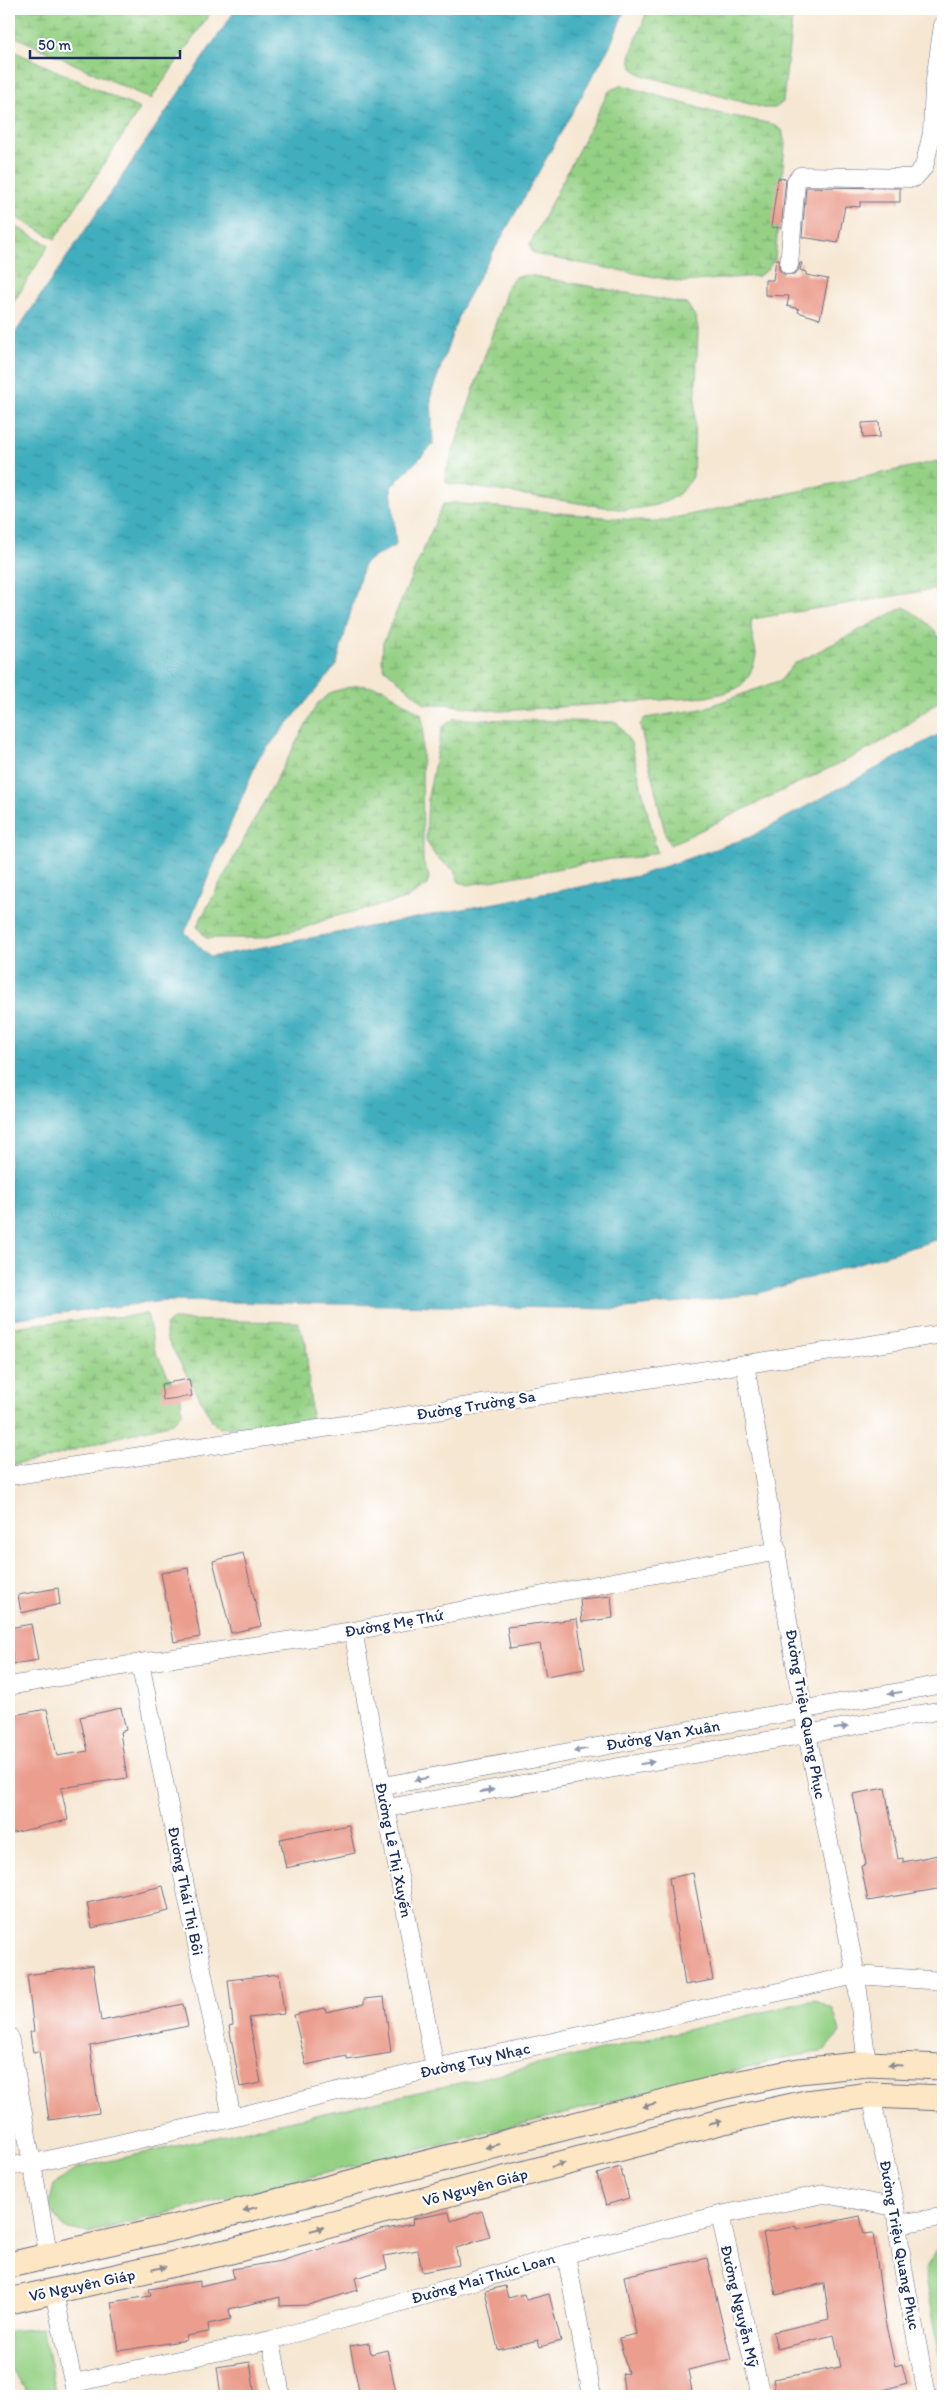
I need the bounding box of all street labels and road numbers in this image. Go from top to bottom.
street label: Đường Trường Sa [415,1386,538,1424]
street label: Đường Mẹ Thứ [343,1605,445,1641]
street label: Đường Triệu Quang Phục [782,1628,830,1800]
street label: Đường Vạn Xuân [605,1716,722,1754]
street label: Đường Lê Thị Xuyến [372,1781,416,1919]
street label: Đường Thái Thị Bôi [164,1825,208,1957]
street label: Đường Tuy Nhạc [418,2038,532,2082]
street label: Đường Triệu Quang Phục [876,2159,924,2331]
street label: Võ Nguyên Giáp [420,2164,530,2210]
street label: Đường Nguyễn Mỹ [717,2243,763,2369]
street label: Đường Mai Thúc Loan [409,2248,557,2308]
street label: Võ Nguyên Giáp [27,2264,137,2306]

